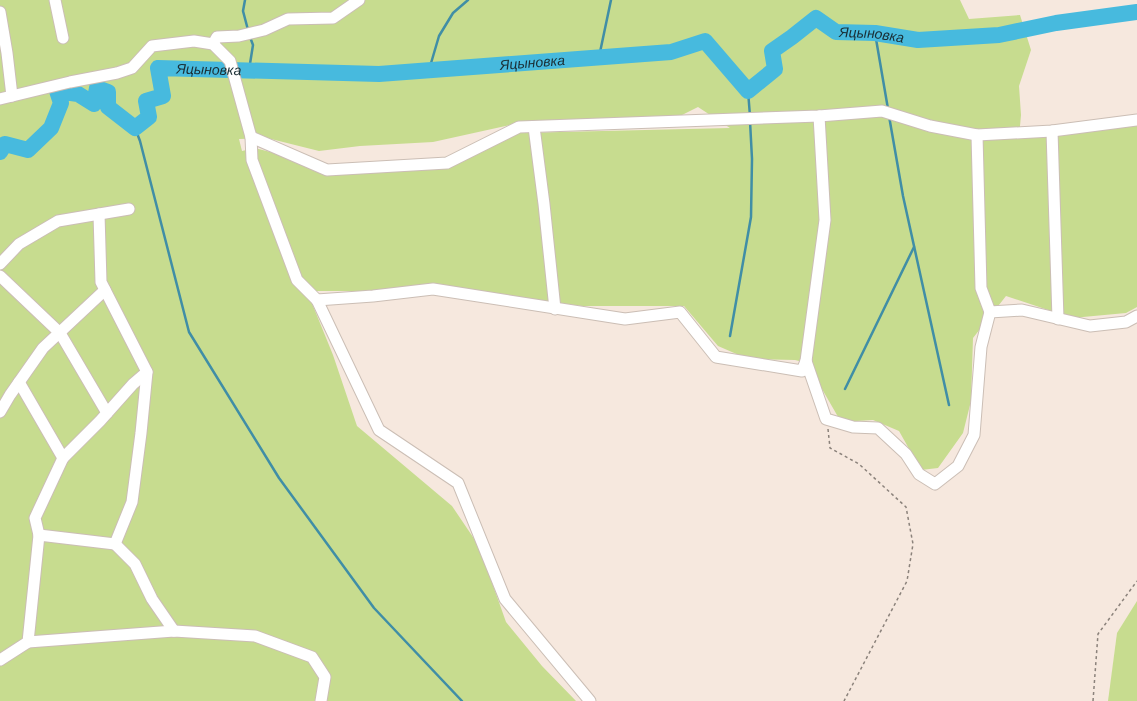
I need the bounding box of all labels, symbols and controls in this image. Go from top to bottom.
water label: Яцыновка [838,24,905,46]
water label: Яцыновка [498,52,566,73]
water label: Яцыновка [175,60,242,78]

